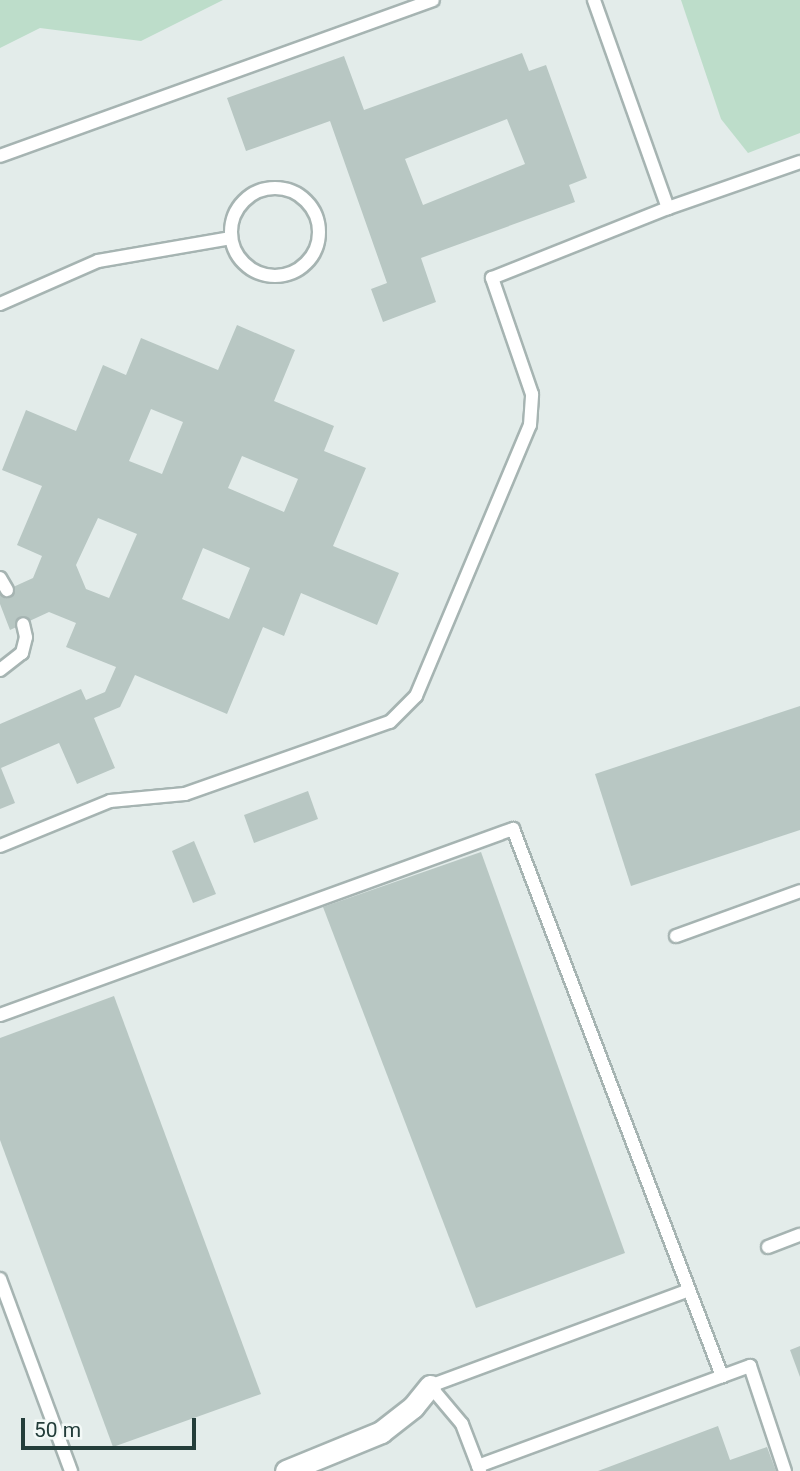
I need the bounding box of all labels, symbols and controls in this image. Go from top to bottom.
scale bar [24,1404,200,1448]
text: 50 m [34,1418,81,1442]

